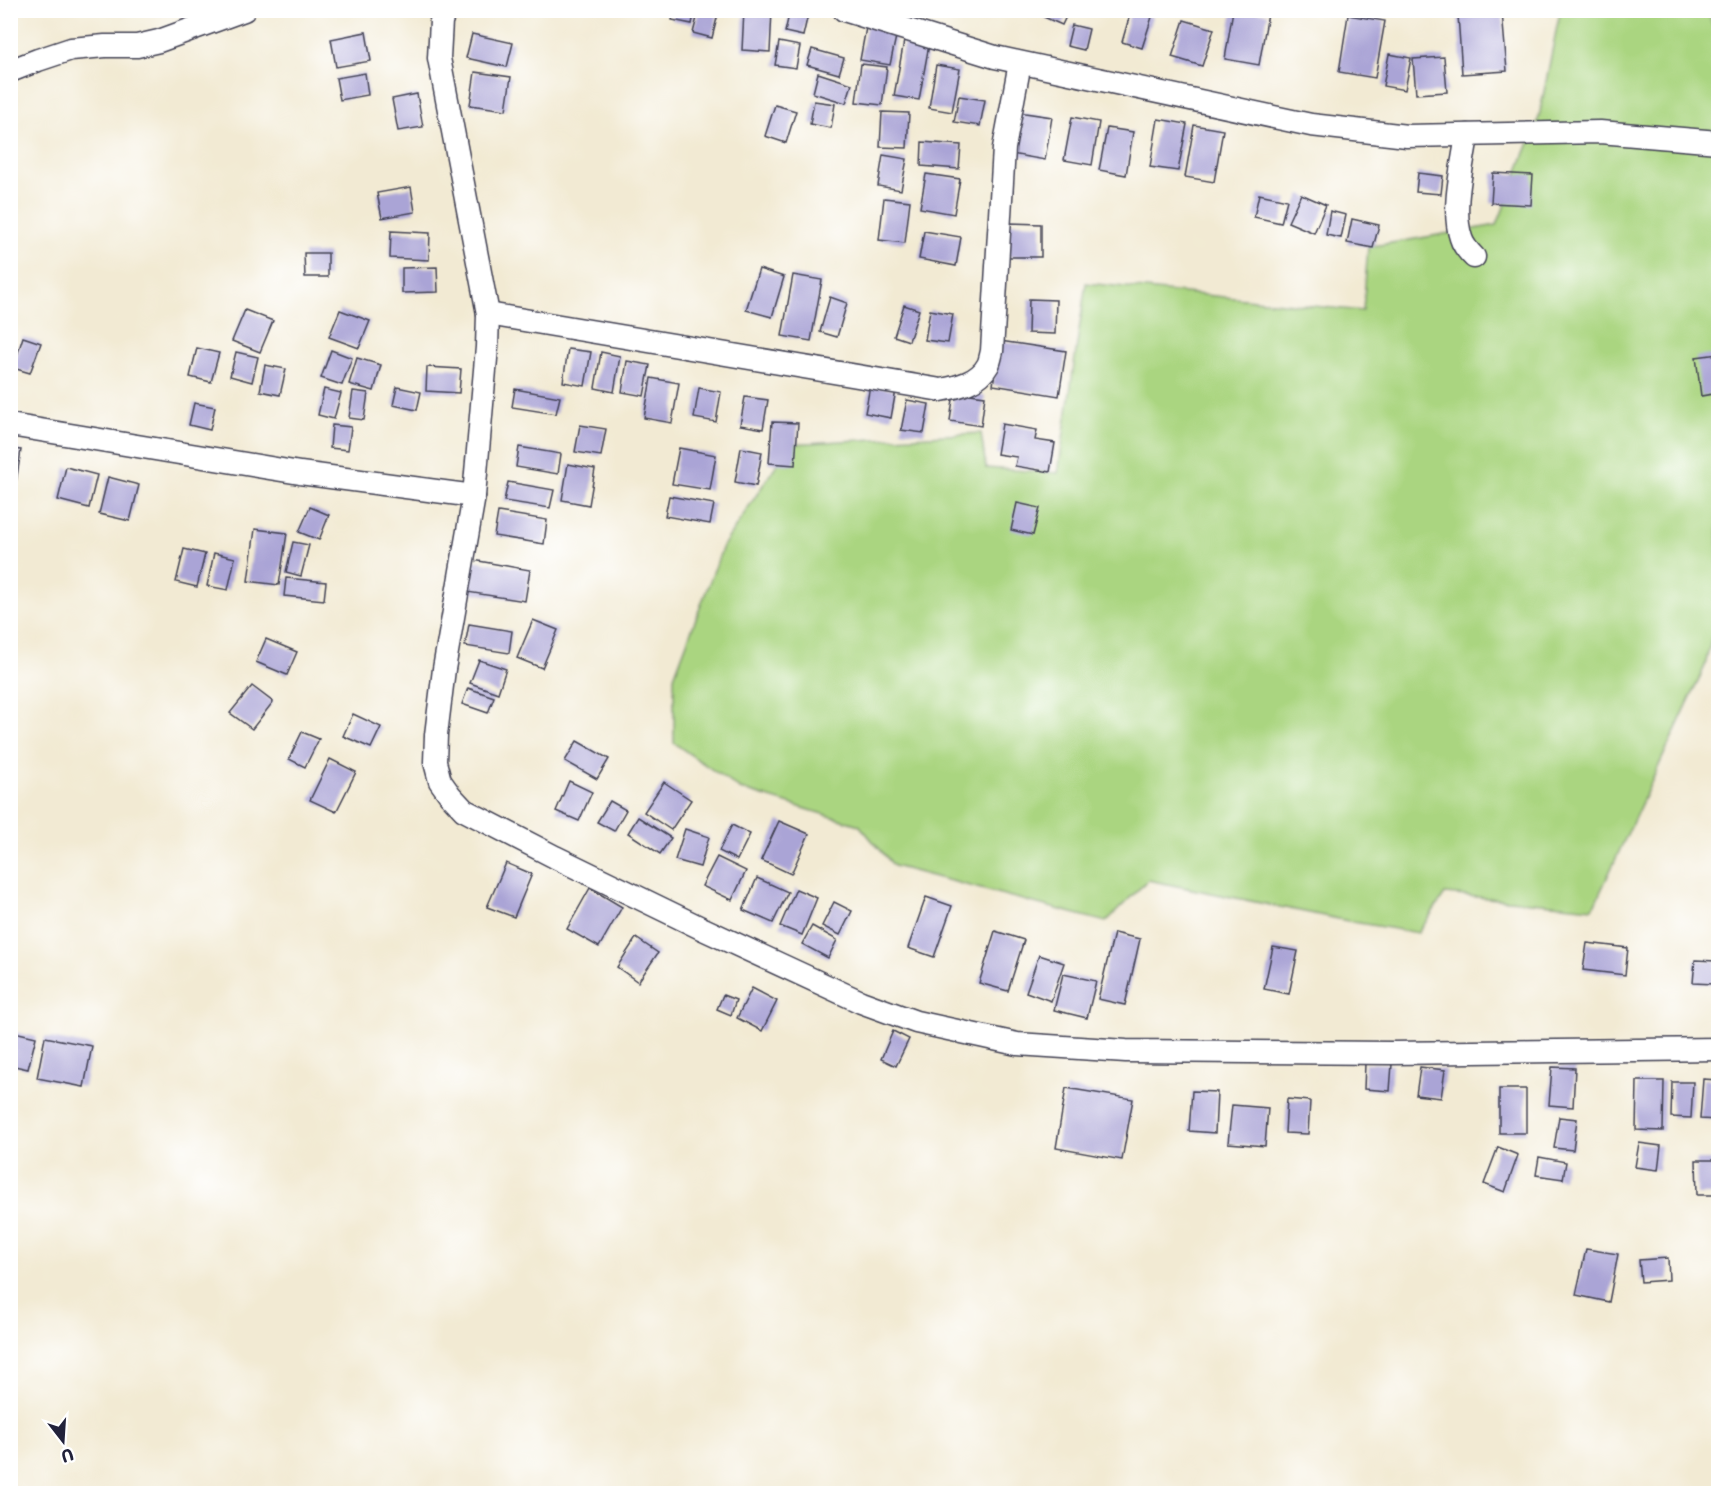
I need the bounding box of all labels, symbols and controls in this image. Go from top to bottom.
north arrow [33,1411,93,1471]
text: U [58,1443,77,1470]

